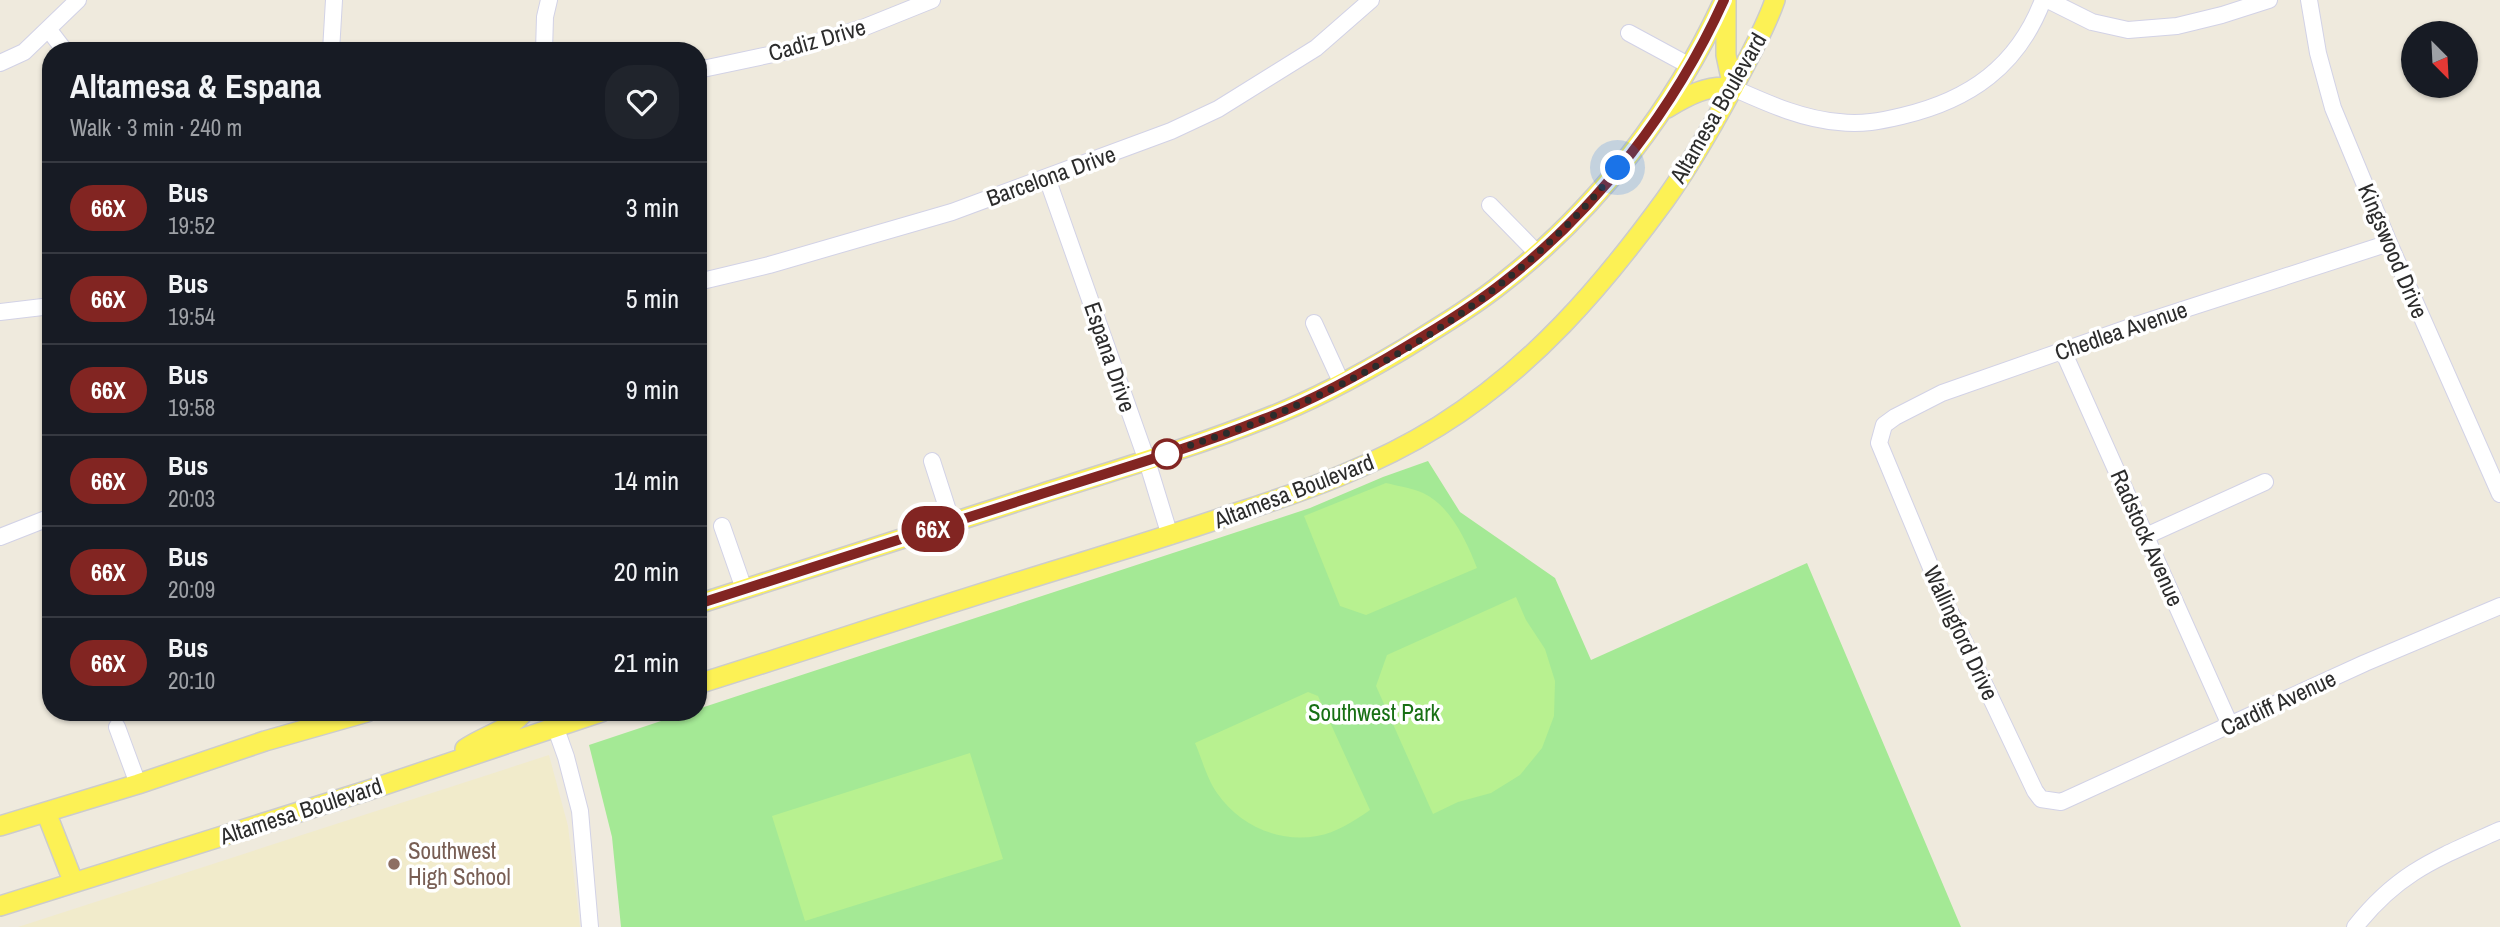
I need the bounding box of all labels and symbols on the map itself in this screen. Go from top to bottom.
street label: Cadiz Drive [765,11,869,68]
north arrow [2401,21,2478,98]
street label: Altamesa Boulevard [1661,27,1773,189]
street label: Barcelona Drive [982,138,1120,213]
your location [1600,150,1635,185]
street label: Kingswood Drive [2351,179,2436,323]
street label: Chedlea Avenue [2051,293,2191,368]
street label: Espana Drive [1077,298,1144,416]
unlabelled marker [1152,439,1182,469]
street label: Altamesa Boulevard [1209,446,1378,536]
street label: Radstock Avenue [2104,465,2191,611]
line badge: 66X [893,506,973,552]
street label: Wallingford Drive [1917,561,2006,705]
street label: Cardiff Avenue [2215,662,2341,743]
park label: Southwest Park [1308,697,1441,728]
street label: Altamesa Boulevard [215,770,386,852]
place label: Southwest High School [408,835,511,892]
marker: Southwest High School [386,856,402,872]

